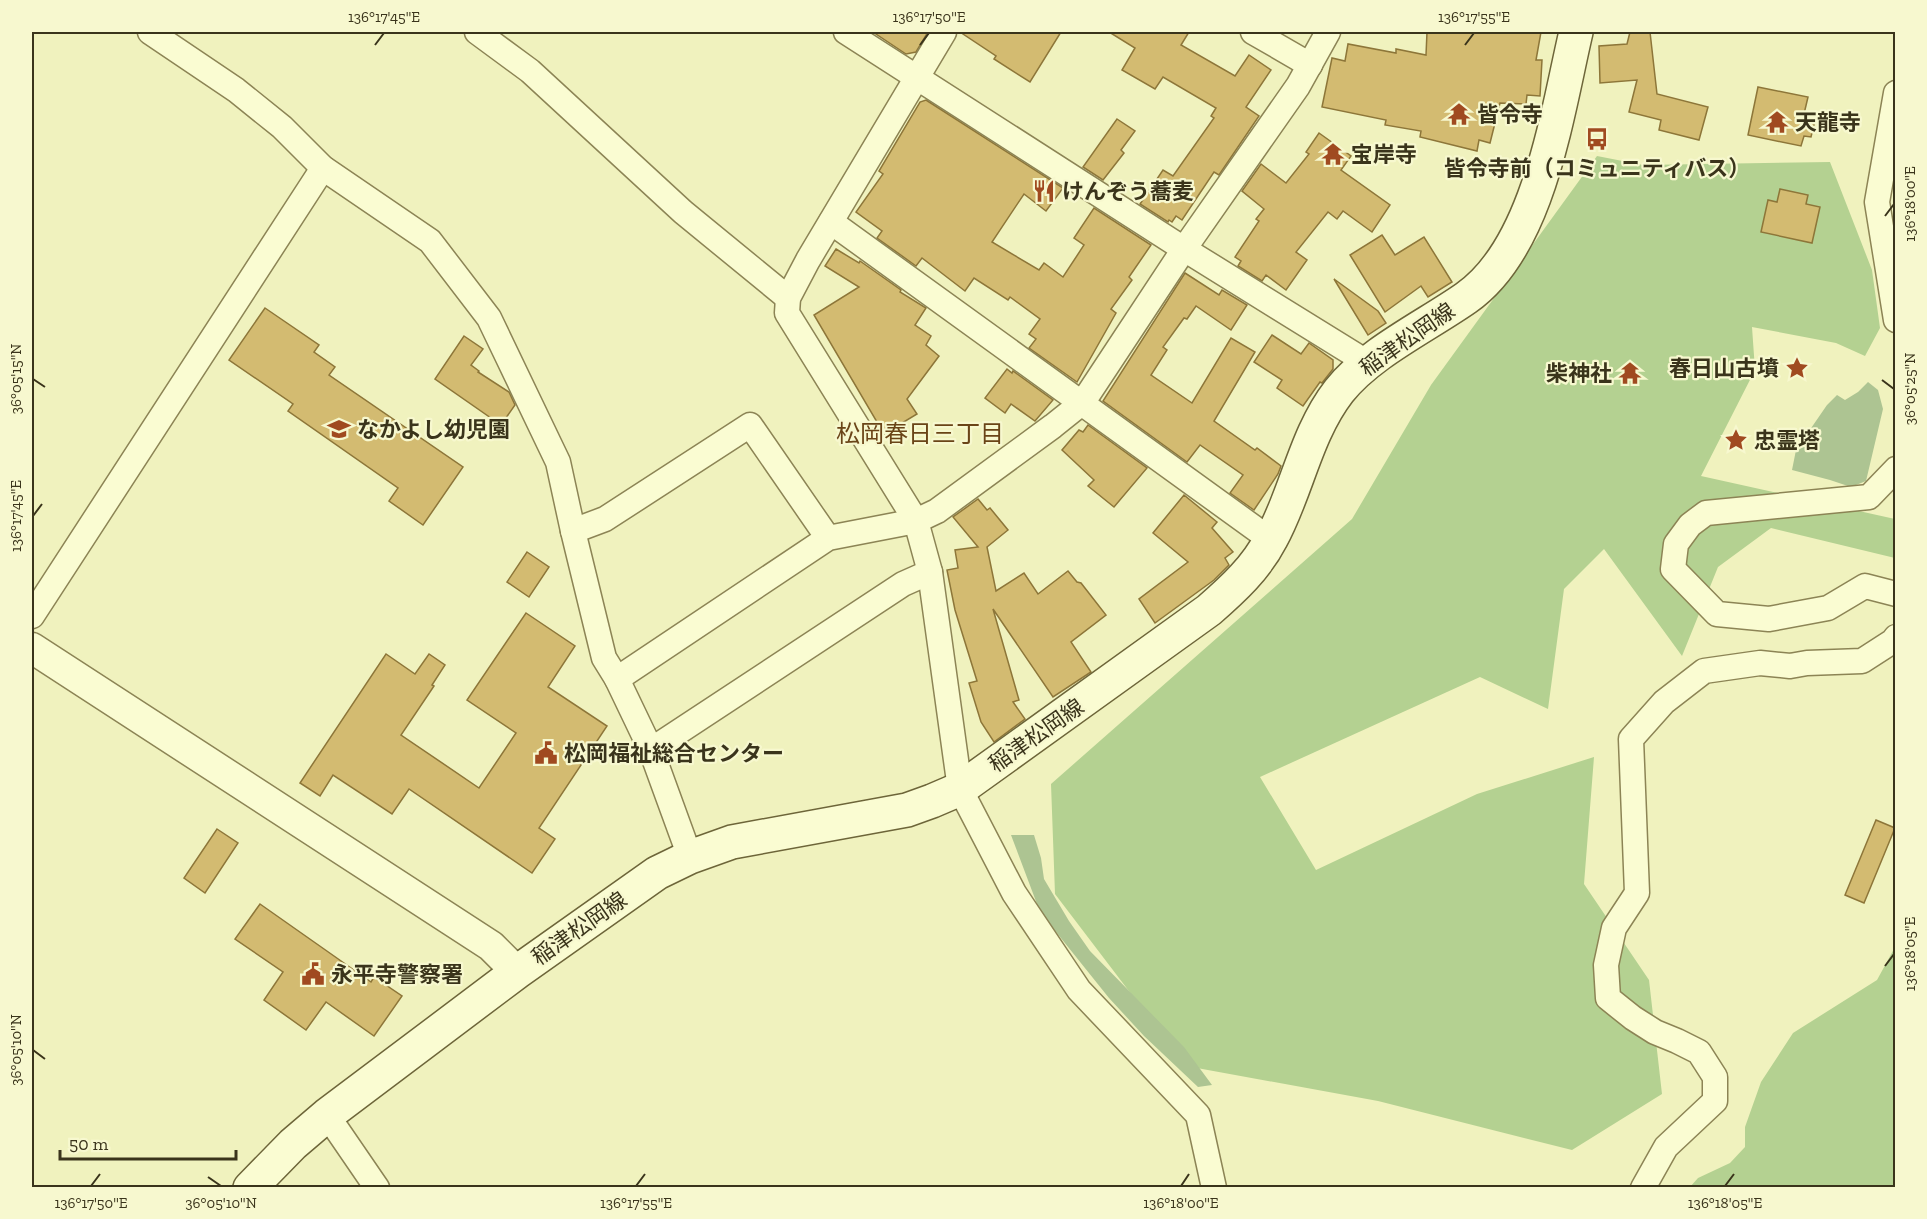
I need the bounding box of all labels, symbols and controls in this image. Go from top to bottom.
text: 136°17'45"E [348,8,420,26]
text: 136°17'50"E [892,8,966,26]
text: 136°17'55"E [1438,8,1510,26]
temple icon: 皆令寺 [1446,101,1472,127]
place label: 皆令寺 [1477,101,1543,128]
temple icon: 天龍寺 [1764,109,1790,135]
place label: 天龍寺 [1795,109,1861,136]
bus stop icon: 皆令寺前（コミュニティバス） [1584,126,1610,152]
temple icon: 宝岸寺 [1320,141,1346,167]
place label: 宝岸寺 [1351,141,1417,168]
place label: 皆令寺前（コミュニティバス） [1444,155,1750,182]
text: 136°18'00"E [1901,166,1919,242]
restaurant icon: けんぞう蕎麦 [1031,178,1057,204]
place label: けんぞう蕎麦 [1062,178,1194,205]
street label: 稲津松岡線 [1354,297,1460,382]
text: 36°05'15"N [7,344,25,414]
text: 36°05'25"N [1901,353,1919,425]
place label: 春日山古墳 [1669,355,1779,382]
place icon: 春日山古墳 [1784,355,1810,381]
place label: 柴神社 [1546,360,1612,387]
temple icon: 柴神社 [1617,360,1643,386]
school or university icon: なかよし幼児園 [326,416,352,442]
place label: なかよし幼児園 [357,416,510,443]
district label: 松岡春日三丁目 [836,419,1004,448]
place icon: 忠霊塔 [1723,427,1749,453]
place label: 忠霊塔 [1754,427,1820,454]
text: 136°17'45"E [7,480,25,552]
street label: 稲津松岡線 [983,693,1089,778]
public building icon: 松岡福祉総合センター [533,740,559,766]
place label: 松岡福祉総合センター [564,740,784,767]
street label: 稲津松岡線 [526,886,632,971]
text: 136°18'05"E [1901,917,1919,991]
public building icon: 永平寺警察署 [300,961,326,987]
place label: 永平寺警察署 [331,961,463,988]
text: 36°05'10"N [7,1014,25,1086]
scale bar [60,1123,236,1161]
text: 50 m [69,1133,109,1155]
text: 136°17'50"E [54,1194,128,1212]
text: 36°05'10"N [185,1194,257,1212]
text: 136°17'55"E [600,1194,672,1212]
text: 136°18'00"E [1143,1194,1219,1212]
text: 136°18'05"E [1688,1194,1762,1212]

